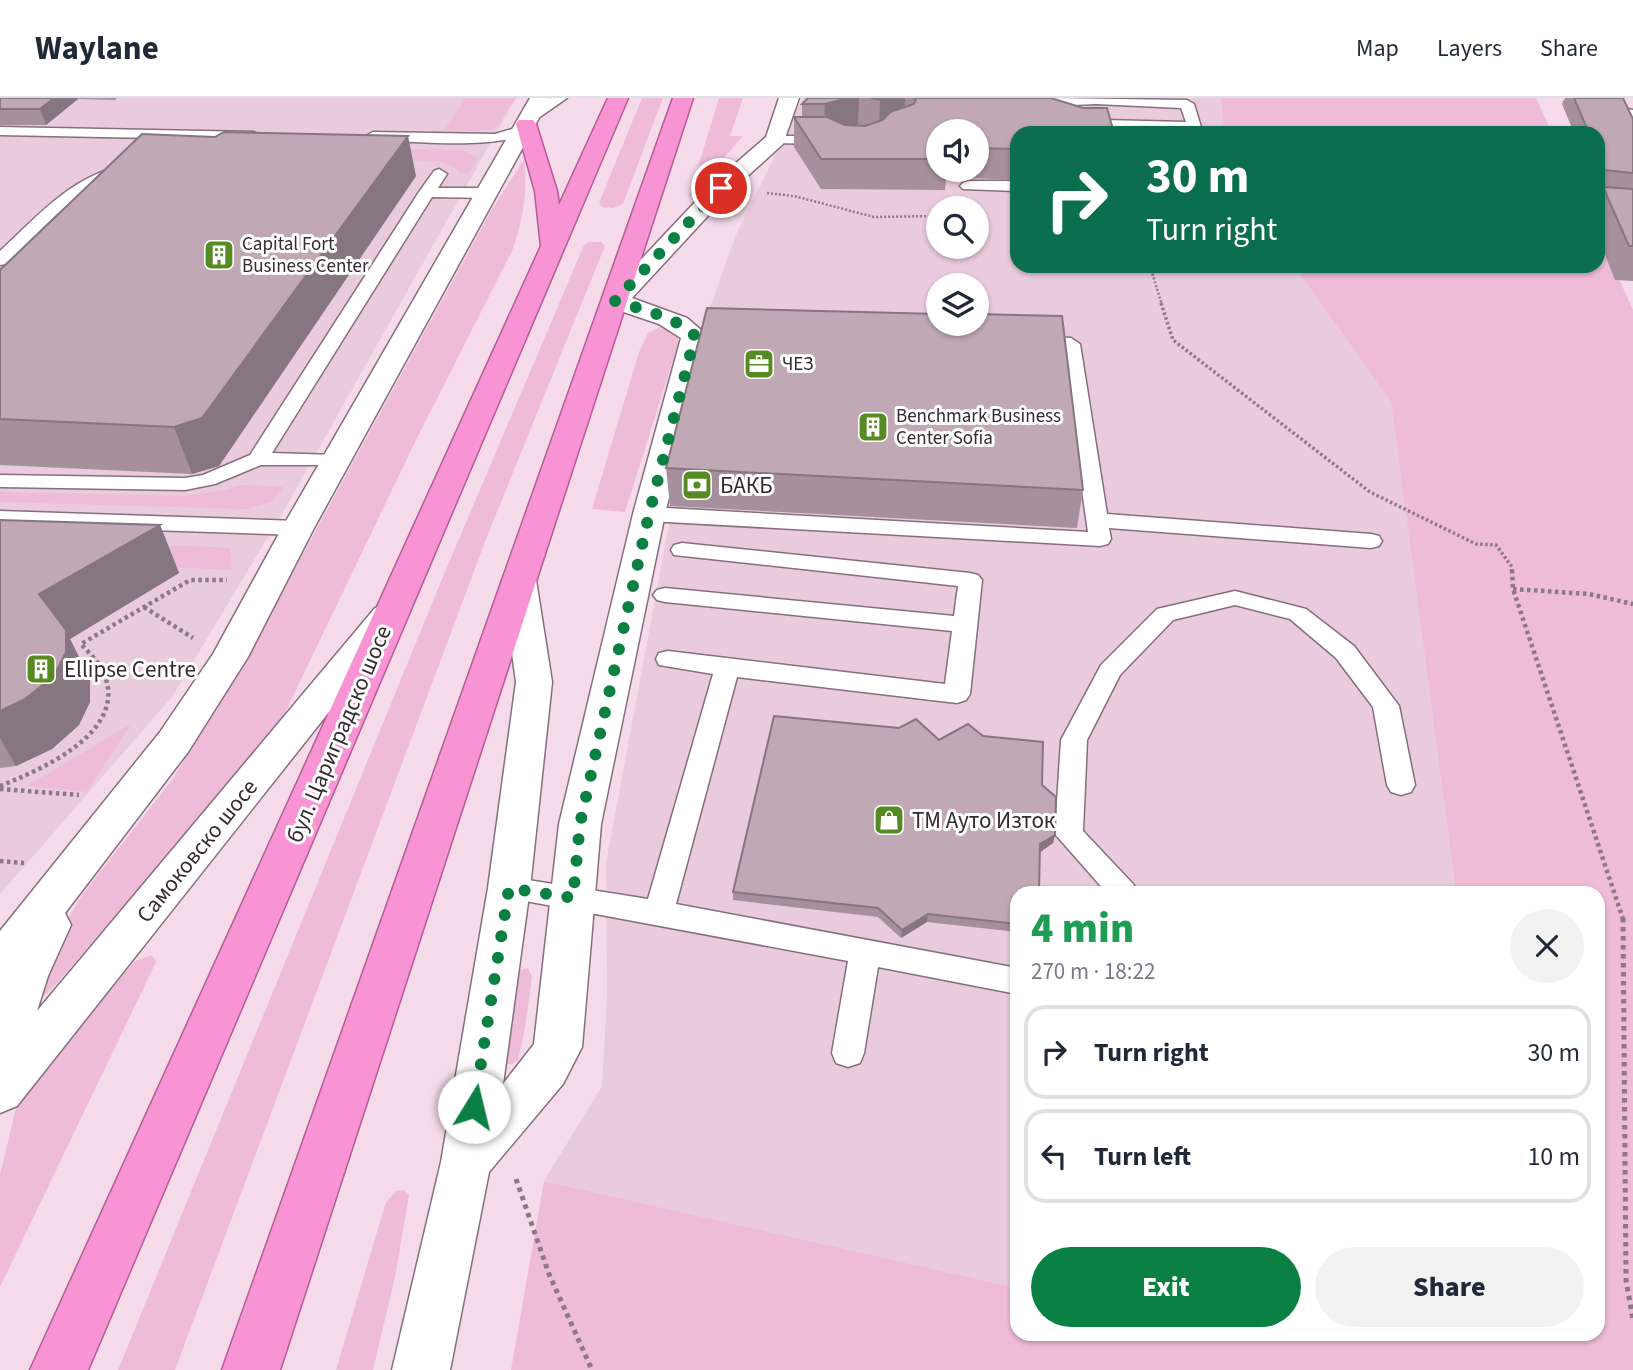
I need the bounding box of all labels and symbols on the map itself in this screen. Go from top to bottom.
pin [691,158,751,218]
place label: Capital Fort Business Center [242,231,369,280]
building icon: Capital Fort Business Center [202,238,236,272]
office icon: ЧЕЗ [742,347,776,381]
place label: ЧЕЗ [782,351,813,378]
place label: Benchmark Business Center Sofia [896,403,1061,452]
building icon: Benchmark Business Center Sofia [856,410,890,444]
bank icon: БАКБ [680,468,714,502]
place label: БАКБ [720,469,773,502]
street label: бул. Цариградско шосе [278,620,400,848]
building icon: Ellipse Centre [24,652,58,686]
place label: Ellipse Centre [64,653,196,686]
street label: Самоковско шосе [129,772,265,930]
shop icon: ТМ Ауто Изток [872,803,906,837]
place label: ТМ Ауто Изток [912,804,1056,837]
position arrow [437,1070,511,1144]

